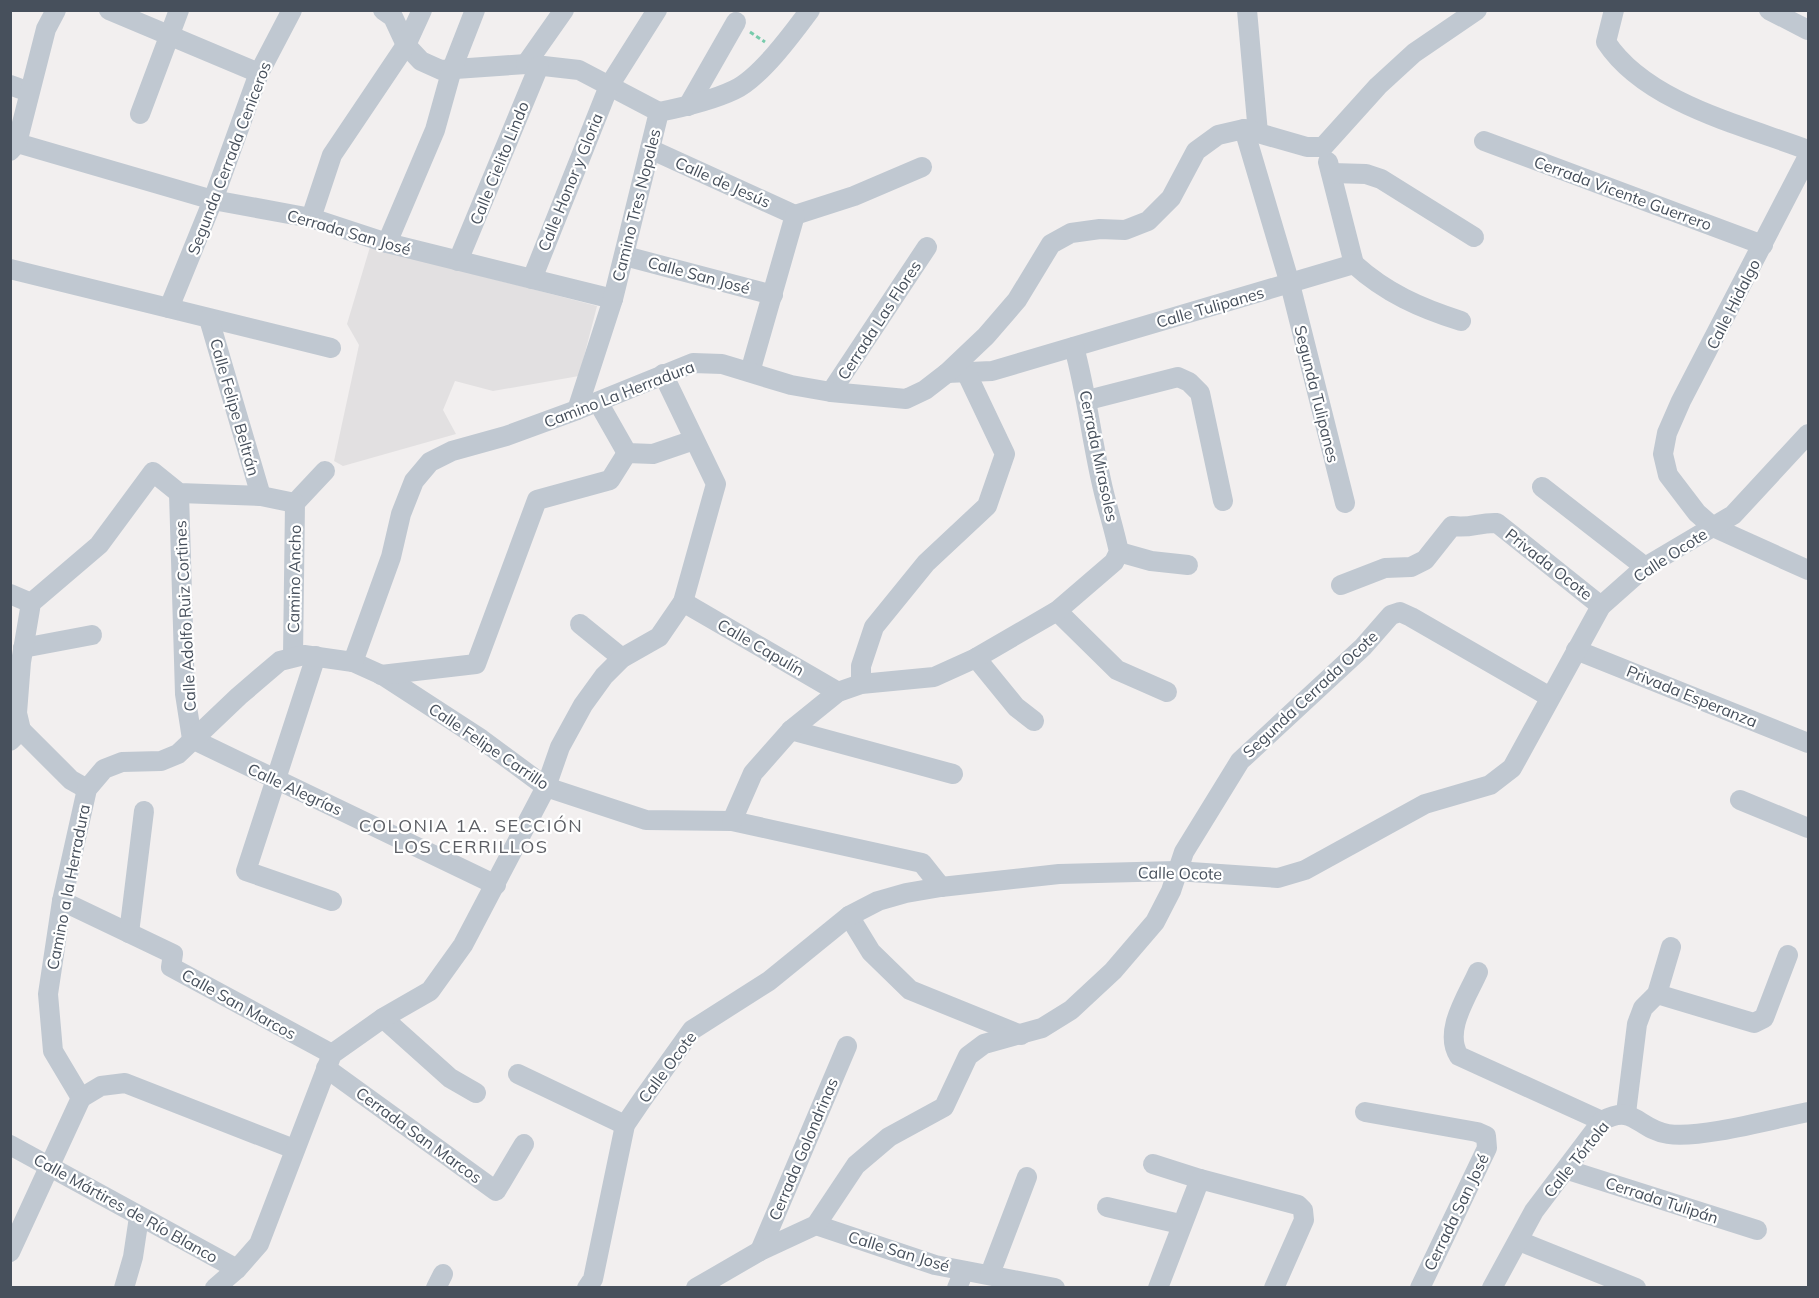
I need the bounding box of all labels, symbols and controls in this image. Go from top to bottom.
street label: Segunda Cerrada Ceniceros [183,58,275,257]
street label: Calle Cielito Lindo [465,98,533,228]
street label: Calle Honor y Gloria [533,110,607,254]
street label: Camino Tres Nopales [607,127,665,283]
street label: Calle de Jesús [672,152,774,212]
street label: Cerrada Vicente Guerrero [1531,152,1715,234]
street label: Cerrada San José [285,205,413,259]
street label: Calle San José [646,252,752,298]
street label: Calle Hidalgo [1702,256,1764,352]
street label: Cerrada Las Flores [833,257,925,383]
street label: Calle Tulipanes [1154,282,1266,332]
street label: Segunda Tulipanes [1290,323,1344,465]
street label: Calle Felipe Beltrán [206,336,264,478]
street label: Camino La Herradura [541,356,697,432]
street label: Cerrada Mirasoles [1075,388,1123,524]
street label: Calle Adolfo Ruiz Cortines [170,520,200,712]
street label: Privada Ocote [1502,524,1596,604]
street label: Calle Ocote [1629,524,1711,586]
street label: Camino Ancho [283,525,305,633]
street label: Calle Capulín [714,614,808,680]
street label: Segunda Cerrada Ocote [1238,626,1382,762]
street label: Privada Esperanza [1624,661,1760,731]
street label: Calle Felipe Carrillo [425,698,553,794]
street label: Calle Alegrías [245,758,345,820]
street label: Camino a la Herradura [42,802,94,972]
district label: COLONIA 1A. SECCIÓN LOS CERRILLOS [359,814,583,858]
street label: Calle Ocote [1138,862,1222,884]
street label: Calle San Marcos [178,964,300,1044]
street label: Calle Ocote [634,1027,700,1107]
street label: Cerrada Golondrinas [764,1075,842,1223]
street label: Cerrada San Marcos [352,1083,486,1187]
street label: Calle Tórtola [1539,1117,1613,1201]
street label: Calle Mártires de Río Blanco [30,1149,222,1267]
street label: Cerrada San José [1419,1150,1493,1274]
street label: Cerrada Tulipán [1603,1172,1721,1228]
street label: Calle San José [846,1226,952,1276]

